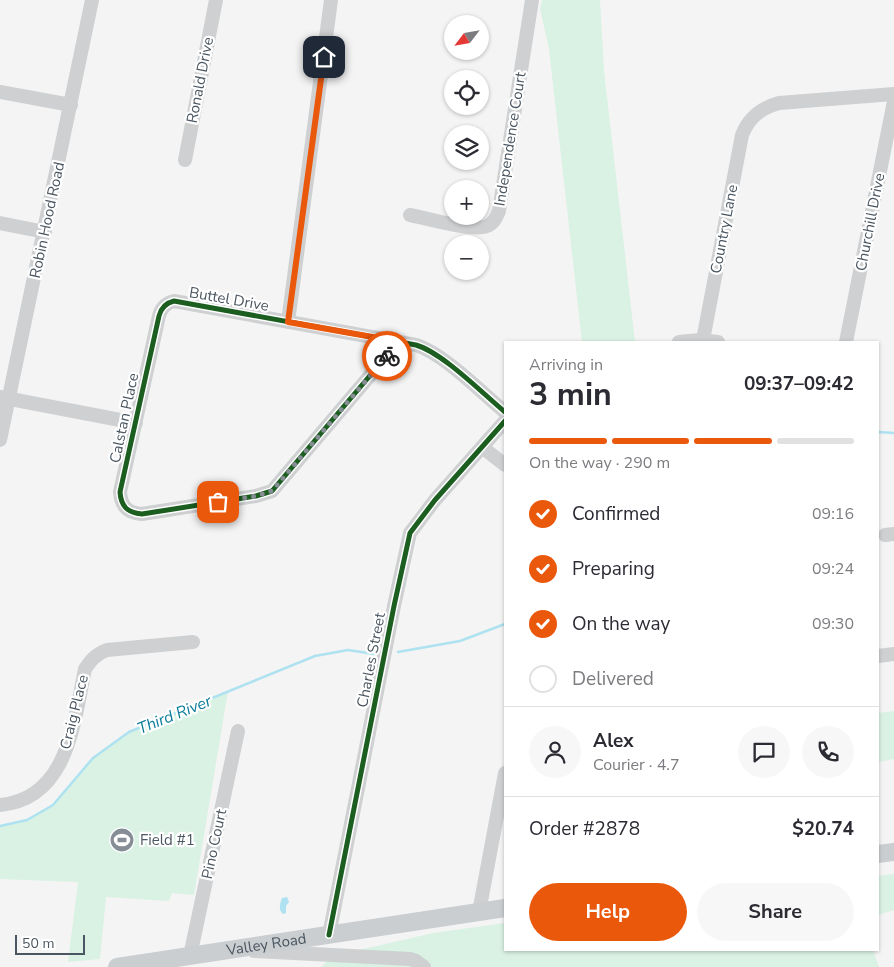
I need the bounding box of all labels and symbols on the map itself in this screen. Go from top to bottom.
north arrow [444,15,489,60]
street label: Ronald Drive [182,35,218,125]
pin [303,36,345,78]
street label: Independence Court [490,70,531,208]
street label: Robin Hood Road [25,160,69,280]
street label: Churchill Drive [851,171,889,273]
street label: Country Lane [706,183,742,275]
street label: Buttel Drive [188,282,270,316]
courier [362,331,412,381]
street label: Calstan Place [105,371,143,465]
pin [197,481,239,523]
street label: Charles Street [352,610,390,709]
street label: Craig Place [55,673,93,751]
water label: Third River [134,690,216,740]
street label: Pino Court [197,806,231,881]
sports icon: Field #1 [109,827,135,853]
place label: Field #1 [140,830,195,850]
street label: Valley Road [224,928,308,960]
scale bar [15,932,85,955]

